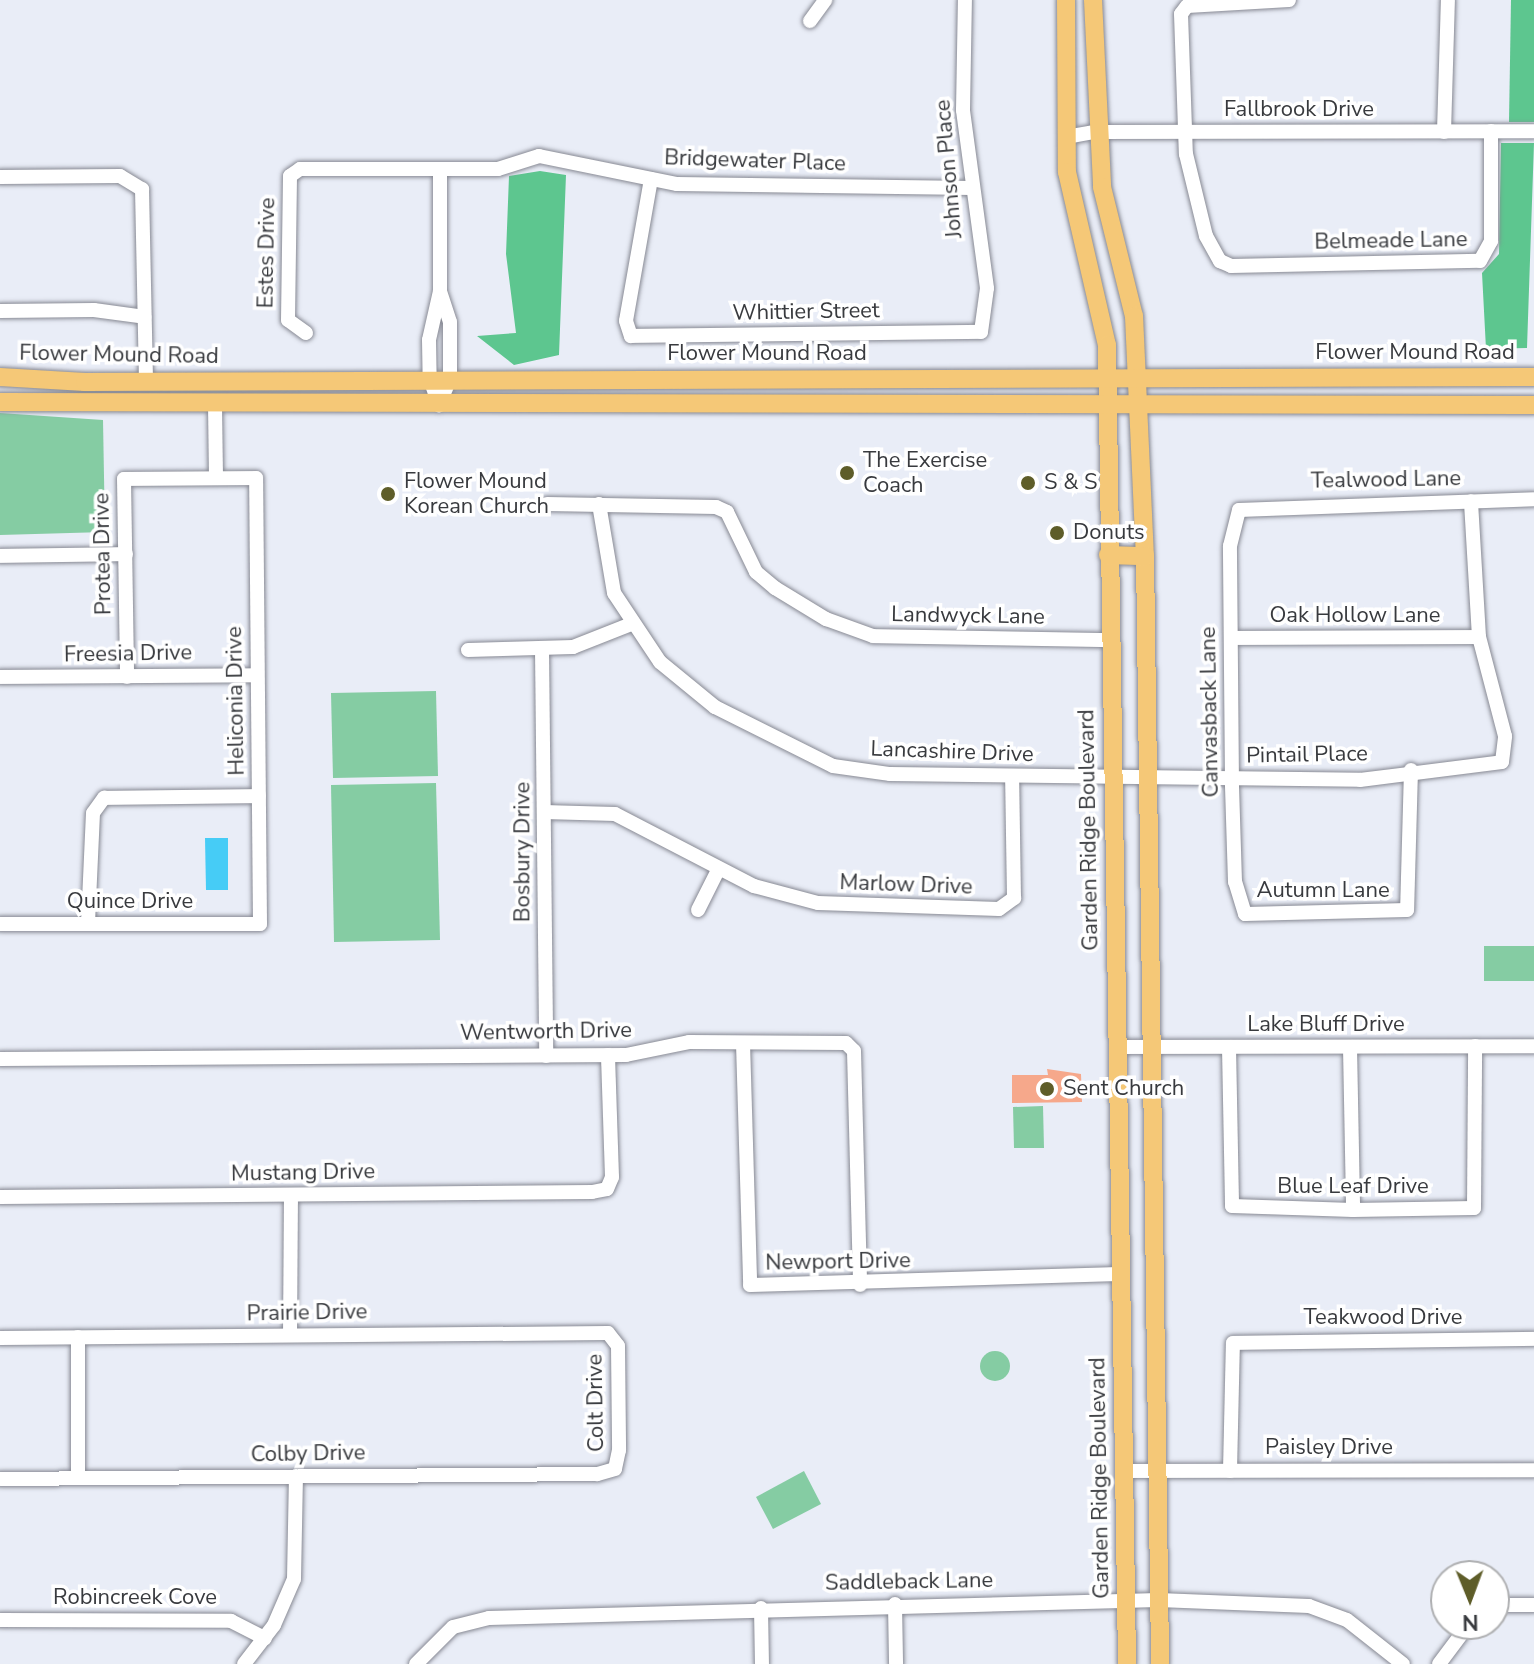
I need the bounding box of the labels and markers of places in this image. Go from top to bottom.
place label: The Exercise Coach [863,447,987,498]
marker: The Exercise Coach [838,464,856,482]
place label: Flower Mound Korean Church [404,468,549,520]
place label: S & S [1044,470,1098,496]
marker: S & S [1019,474,1037,492]
marker: Flower Mound Korean Church [379,485,397,503]
place label: Donuts [1073,520,1145,546]
marker: Donuts [1048,524,1066,542]
place label: Sent Church [1063,1076,1184,1102]
marker: Sent Church [1038,1080,1056,1098]

